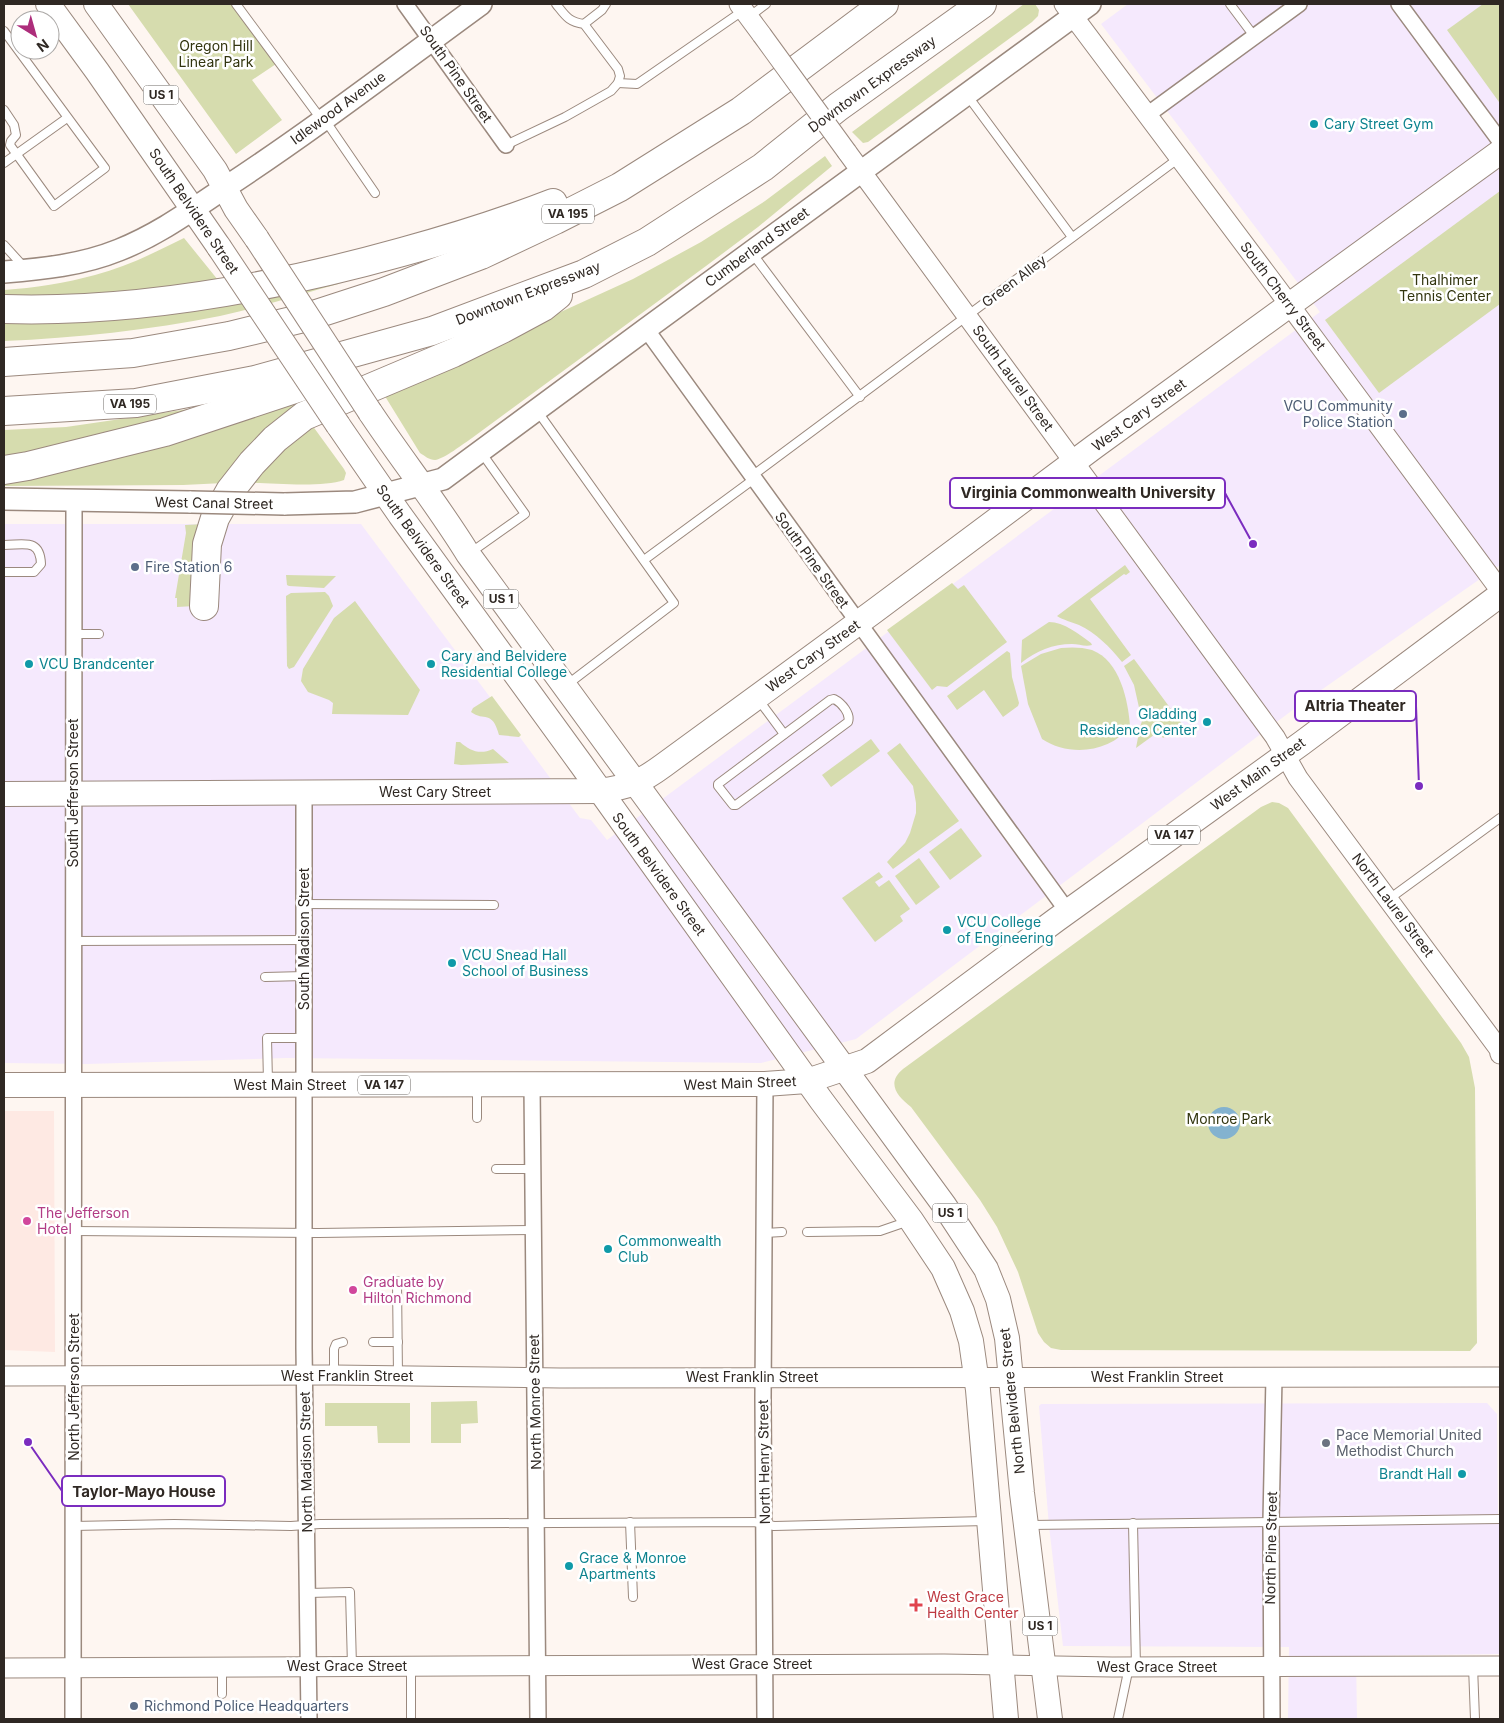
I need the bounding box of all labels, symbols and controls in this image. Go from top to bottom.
north arrow [10,10,60,60]
street label: South Pine Street [417,22,496,126]
street label: Downtown Expressway [804,31,939,136]
text: N [34,36,53,56]
park label: Oregon Hill Linear Park [179,37,254,70]
street label: Idlewood Avenue [287,67,389,148]
road number: US 1 [144,86,178,104]
place label: Cary Street Gym [1324,115,1433,132]
marker: Cary Street Gym [1308,118,1320,130]
street label: South Belvidere Street [146,145,243,277]
street label: Cumberland Street [701,203,812,290]
road number: VA 195 [542,204,594,223]
street label: South Cherry Street [1237,238,1330,354]
street label: Green Alley [978,251,1049,310]
street label: Downtown Expressway [453,257,603,328]
park label: Thalhimer Tennis Center [1399,271,1491,304]
street label: South Laurel Street [969,322,1058,434]
street label: West Cary Street [1088,375,1189,454]
road number: VA 195 [104,394,156,414]
place label: VCU Community Police Station [1283,397,1393,430]
marker: VCU Community Police Station [1397,408,1409,420]
callout: Virginia Commonwealth University [950,478,1225,508]
street label: South Belvidere Street [373,481,474,611]
text: Virginia Commonwealth University [961,483,1215,502]
street label: West Canal Street [155,493,274,512]
street label: South Pine Street [772,508,853,611]
place label: Fire Station 6 [145,558,233,575]
marker: Fire Station 6 [129,561,141,573]
road number: US 1 [484,590,518,608]
street label: West Cary Street [762,616,863,695]
place label: Cary and Belvidere Residential College [441,647,567,680]
place label: VCU Brandcenter [39,655,154,672]
marker: VCU Brandcenter [23,658,35,670]
marker: Cary and Belvidere Residential College [425,658,437,670]
callout: Altria Theater [1295,691,1416,721]
text: Altria Theater [1304,696,1406,715]
place label: Gladding Residence Center [1080,705,1197,738]
marker: Gladding Residence Center [1201,716,1213,728]
street label: South Jefferson Street [64,718,81,867]
street label: West Main Street [1207,733,1309,814]
street label: West Cary Street [379,783,491,800]
street label: South Belvidere Street [609,809,710,939]
road number: VA 147 [1148,826,1200,844]
street label: North Laurel Street [1349,850,1438,960]
street label: South Madison Street [295,867,312,1010]
place label: VCU College of Engineering [957,913,1054,946]
marker: VCU College of Engineering [941,924,953,936]
place label: VCU Snead Hall School of Business [462,946,588,979]
marker: VCU Snead Hall School of Business [446,957,458,969]
street label: West Main Street [683,1072,797,1093]
street label: West Main Street [234,1076,347,1093]
road number: VA 147 [358,1076,410,1094]
park label: Monroe Park [1187,1110,1272,1127]
place label: The Jefferson Hotel [37,1204,129,1237]
road number: US 1 [932,1204,968,1222]
marker: The Jefferson Hotel [21,1215,33,1227]
place label: Commonwealth Club [618,1232,722,1265]
marker: Commonwealth Club [602,1243,614,1255]
place label: Graduate by Hilton Richmond [363,1273,472,1306]
marker: Graduate by Hilton Richmond [347,1284,359,1296]
street label: North Jefferson Street [65,1313,82,1461]
street label: North Belvidere Street [995,1327,1028,1475]
street label: North Monroe Street [525,1334,544,1470]
street label: West Franklin Street [281,1367,414,1384]
street label: West Franklin Street [686,1368,819,1385]
street label: West Franklin Street [1091,1368,1224,1385]
street label: North Madison Street [296,1391,315,1533]
street label: North Henry Street [754,1399,773,1525]
place label: Pace Memorial United Methodist Church [1336,1426,1482,1459]
marker: Pace Memorial United Methodist Church [1320,1437,1332,1449]
place label: Brandt Hall [1379,1465,1452,1482]
marker: Brandt Hall [1456,1468,1468,1480]
callout: Taylor-Mayo House [62,1476,225,1506]
text: Taylor-Mayo House [72,1482,216,1501]
street label: North Pine Street [1261,1491,1280,1605]
place label: Grace & Monroe Apartments [579,1549,687,1582]
marker: Grace & Monroe Apartments [563,1560,575,1572]
place label: West Grace Health Center [927,1588,1019,1621]
marker: West Grace Health Center [909,1598,923,1612]
road number: US 1 [1022,1616,1058,1635]
street label: West Grace Street [692,1655,813,1672]
street label: West Grace Street [287,1657,408,1674]
street label: West Grace Street [1097,1658,1218,1675]
place label: Richmond Police Headquarters [144,1697,349,1714]
marker: Richmond Police Headquarters [128,1700,140,1712]

